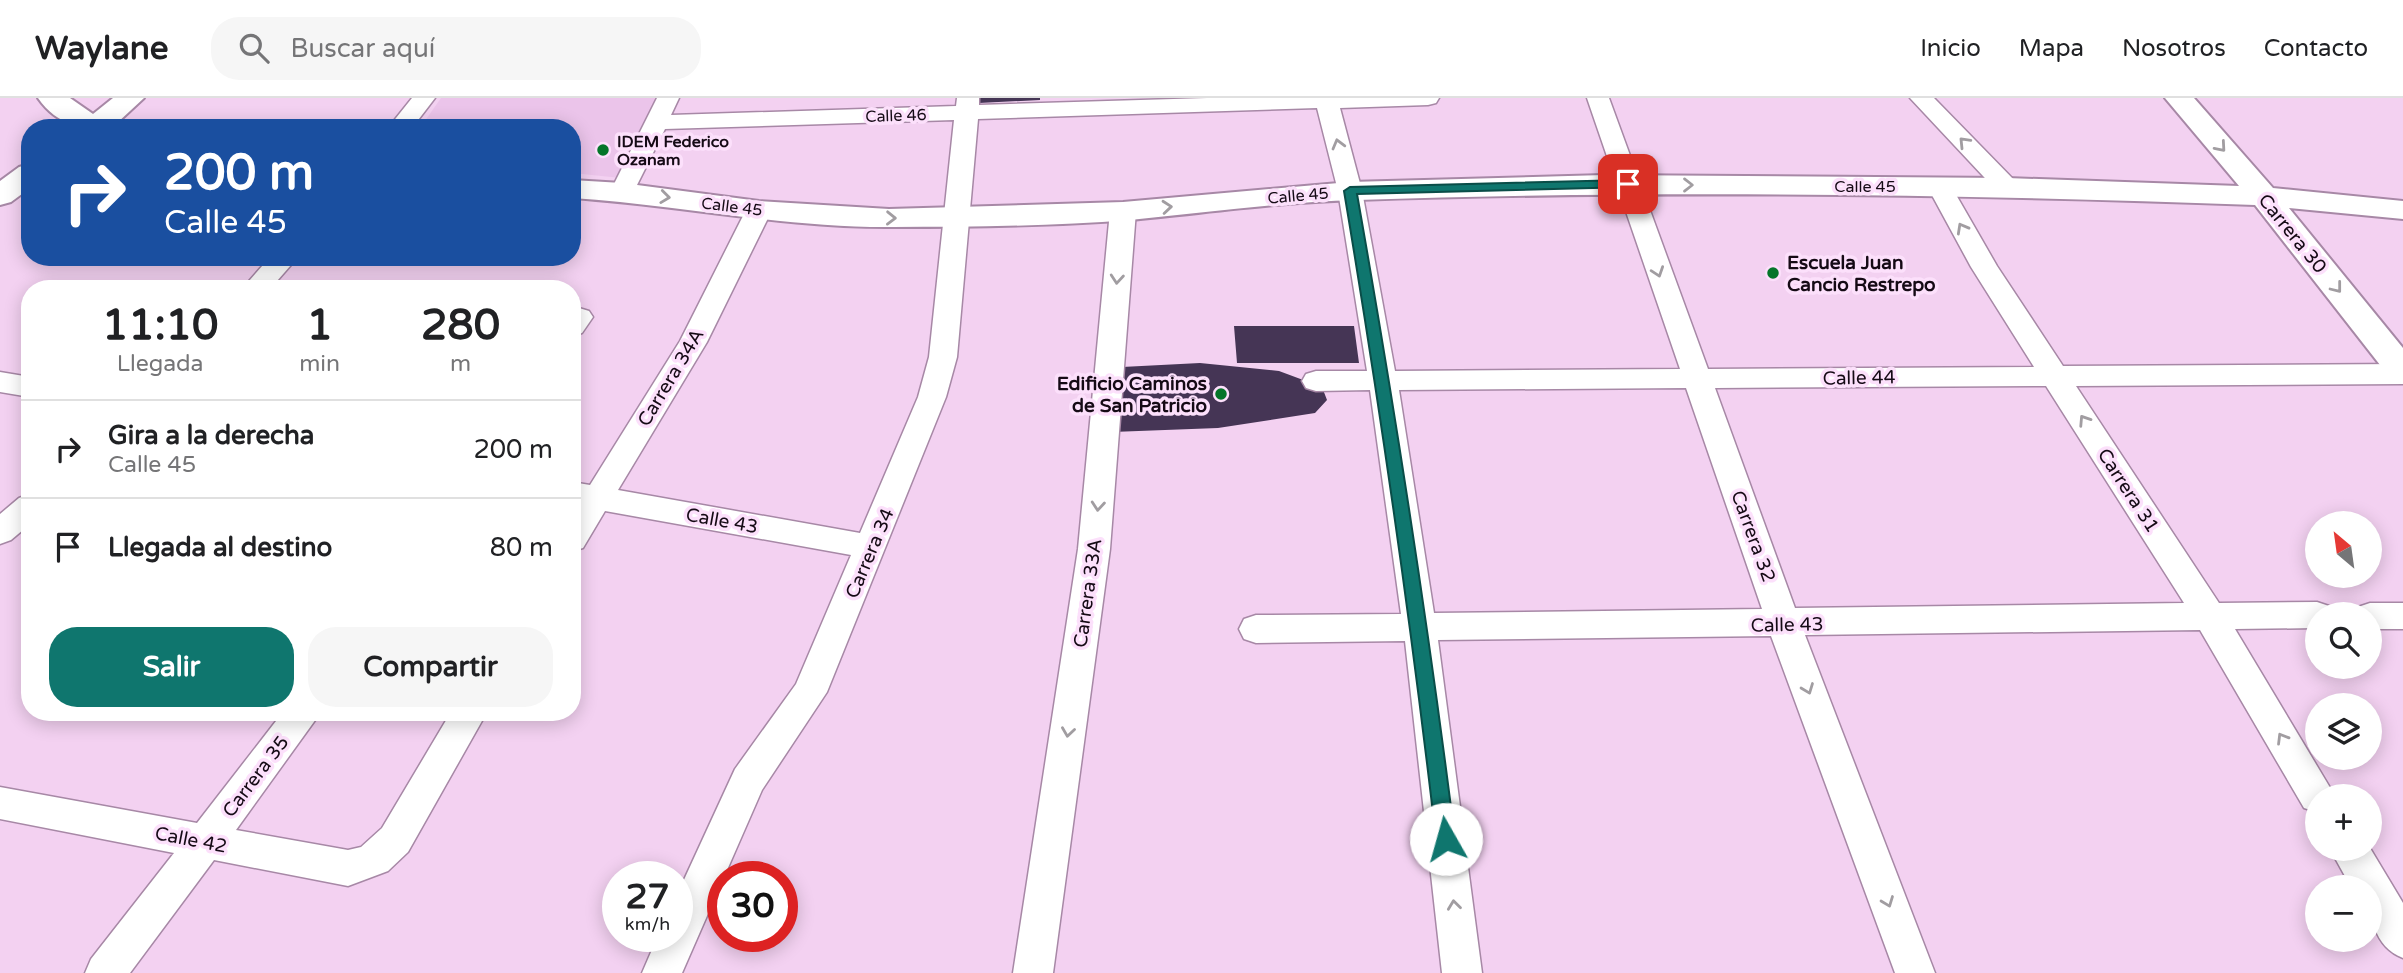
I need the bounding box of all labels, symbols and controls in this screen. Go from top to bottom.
search box [211,17,701,80]
text: Waylane [35,29,169,68]
icon: search [235,29,273,67]
text: Buscar aquí [291,33,435,64]
text: Inicio [1920,34,1981,63]
text: Mapa [2019,34,2084,63]
text: Nosotros [2122,34,2226,63]
text: Contacto [2264,34,2368,63]
street label: Calle 46 [865,105,927,127]
place label: IDEM Federico Ozanam [617,132,729,170]
one-way arrow [1960,138,1973,151]
one-way arrow [1332,139,1346,151]
one-way arrow [2213,139,2225,152]
marker: IDEM Federico Ozanam [595,142,611,158]
text: 200 m [164,144,314,203]
icon: right [49,147,140,238]
pin [1598,154,1658,214]
icon: arrive [1609,165,1647,203]
one-way arrow [1683,177,1694,192]
street label: Calle 45 [1834,177,1896,197]
street label: Calle 45 [1267,183,1330,209]
one-way arrow [659,190,670,205]
street label: Carrera 30 [2254,190,2331,278]
street label: Calle 45 [700,193,764,221]
one-way arrow [1162,200,1173,215]
text: Calle 45 [164,204,287,242]
one-way arrow [886,210,897,225]
one-way arrow [1957,223,1971,235]
place label: Escuela Juan Cancio Restrepo [1787,252,1936,297]
one-way arrow [1650,265,1664,277]
marker: Escuela Juan Cancio Restrepo [1765,265,1781,281]
one-way arrow [1110,274,1125,285]
one-way arrow [2329,280,2341,293]
text: 11:10 [102,300,218,351]
text: 1 [306,300,333,351]
text: 280 [421,300,500,351]
street label: Carrera 34A [633,325,709,430]
text: Llegada [117,350,204,378]
text: min [299,350,340,378]
text: m [450,350,471,378]
street label: Calle 44 [1822,366,1896,390]
place label: Edificio Caminos de San Patricio [1057,373,1207,417]
marker: Edificio Caminos de San Patricio [1213,386,1229,402]
one-way arrow [2080,415,2093,428]
text: Gira a la derecha [108,420,314,451]
icon: right [49,430,87,468]
text: 200 m [473,434,553,465]
street label: Carrera 31 [2093,444,2163,537]
text: Calle 45 [108,451,196,479]
street label: Carrera 32 [1726,488,1780,585]
one-way arrow [1091,501,1106,512]
street label: Calle 43 [684,504,760,538]
street label: Carrera 34 [841,505,899,602]
north arrow [2305,511,2382,588]
map controls [2305,511,2382,952]
icon: arrive [49,528,87,566]
text: Llegada al destino [108,532,332,563]
text: 80 m [490,532,553,563]
street label: Carrera 33A [1069,537,1107,649]
button: search [2305,602,2382,679]
street label: Calle 43 [1750,613,1824,637]
button: Salir [49,627,294,707]
button: Compartir [308,627,553,707]
one-way arrow [1799,682,1813,694]
button: layers [2305,693,2382,770]
one-way arrow [1061,726,1076,737]
street label: Carrera 35 [218,732,293,821]
one-way arrow [2278,732,2291,745]
button: + [2305,784,2382,861]
position arrow [1409,802,1483,876]
street label: Calle 42 [153,822,229,858]
speed limit sign: 30 [707,861,798,952]
button: − [2305,875,2382,952]
text: 27 [626,876,669,918]
one-way arrow [1880,895,1894,907]
one-way arrow [1446,899,1461,911]
text: km/h [625,913,670,935]

